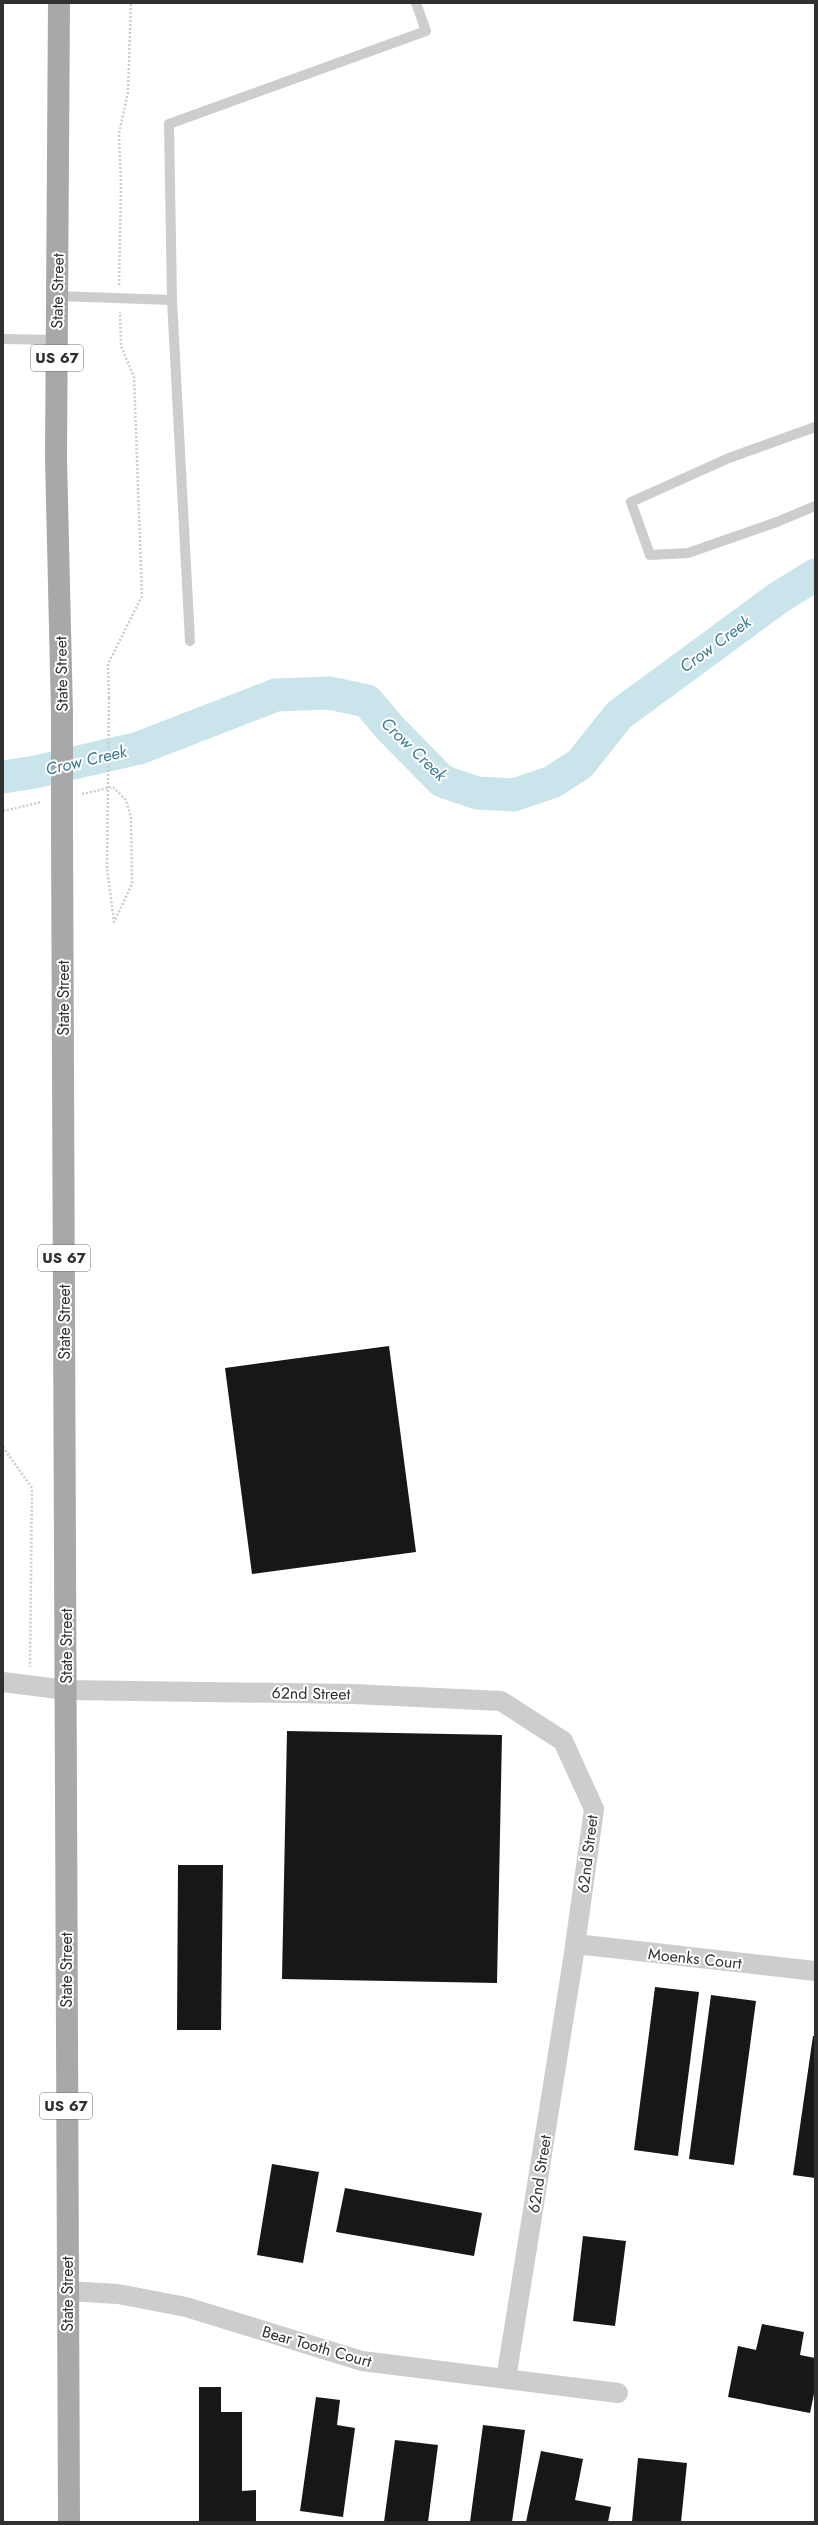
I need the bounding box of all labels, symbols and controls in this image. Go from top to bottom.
street label: State Street [45,253,70,329]
road number: US 67 [31,345,83,371]
water label: Crow Creek [674,610,756,678]
street label: State Street [49,636,74,712]
water label: Crow Creek [376,712,453,787]
water label: Crow Creek [43,739,130,781]
street label: State Street [52,960,75,1036]
road number: US 67 [38,1245,90,1271]
street label: State Street [53,1284,76,1360]
street label: State Street [55,1608,78,1684]
street label: 62nd Street [271,1681,351,1706]
street label: 62nd Street [571,1813,604,1895]
street label: State Street [55,1932,78,2008]
street label: Moenks Court [647,1942,743,1975]
road number: US 67 [40,2093,92,2119]
street label: 62nd Street [522,2133,557,2215]
street label: State Street [56,2256,79,2332]
street label: Bear Tooth Court [259,2320,374,2373]

